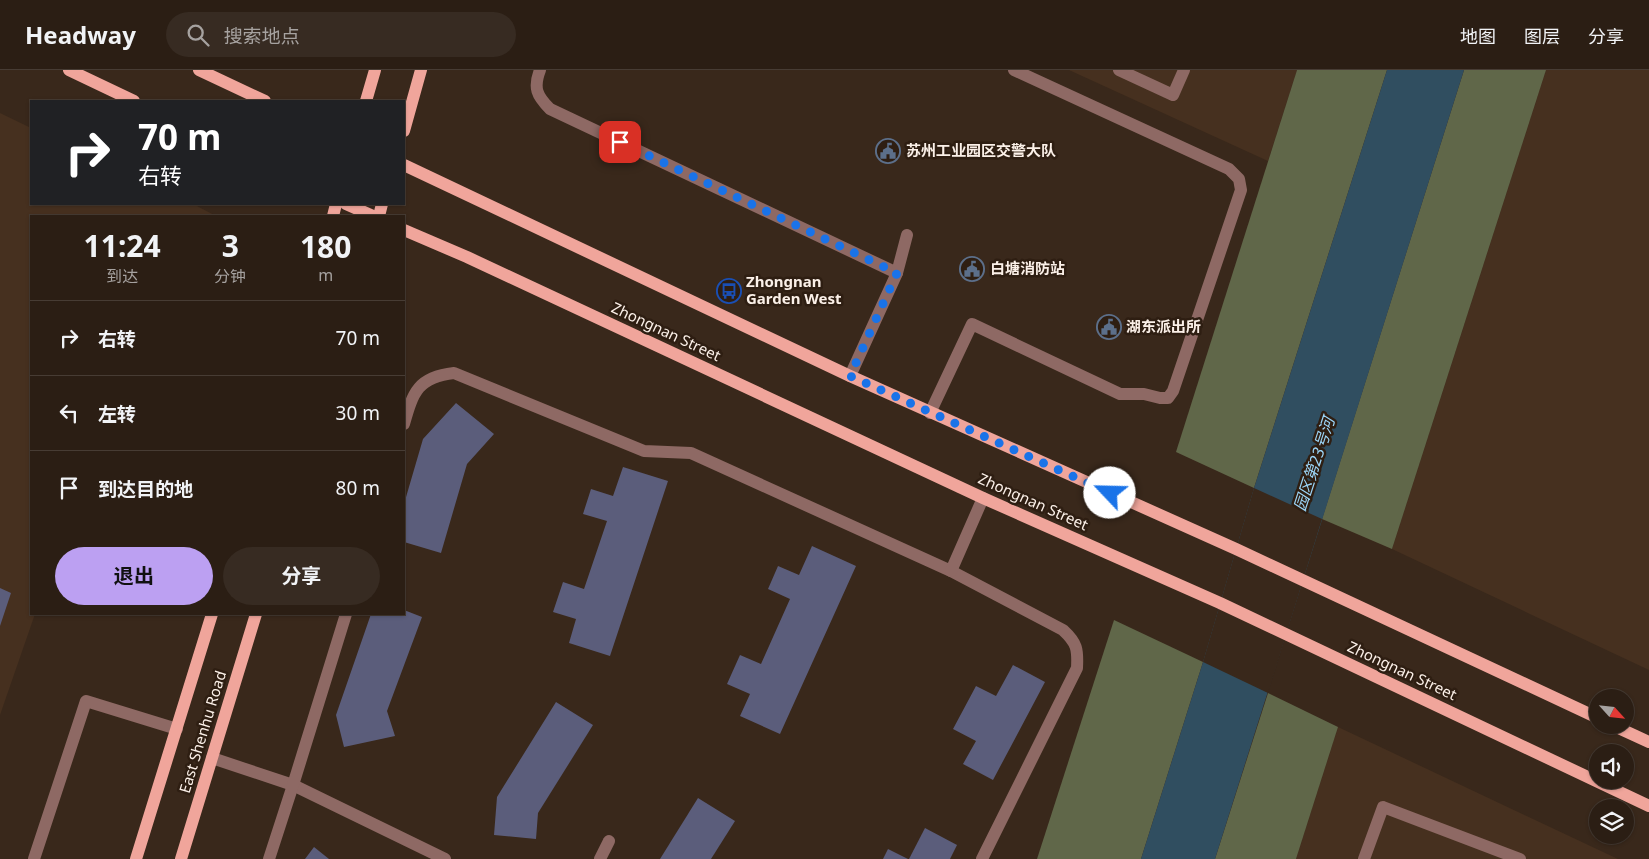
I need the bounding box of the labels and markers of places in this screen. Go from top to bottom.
pin [599,121,641,163]
public building icon: 苏州工业园区交警大队 [875,138,901,164]
place label: 苏州工业园区交警大队 [906,140,1056,160]
public building icon: 白塘消防站 [959,256,985,282]
place label: 白塘消防站 [990,258,1065,278]
place label: Zhongnan Garden West [746,271,842,308]
bus stop icon: Zhongnan Garden West [716,278,742,304]
public building icon: 湖东派出所 [1096,314,1122,340]
place label: 湖东派出所 [1126,316,1201,336]

